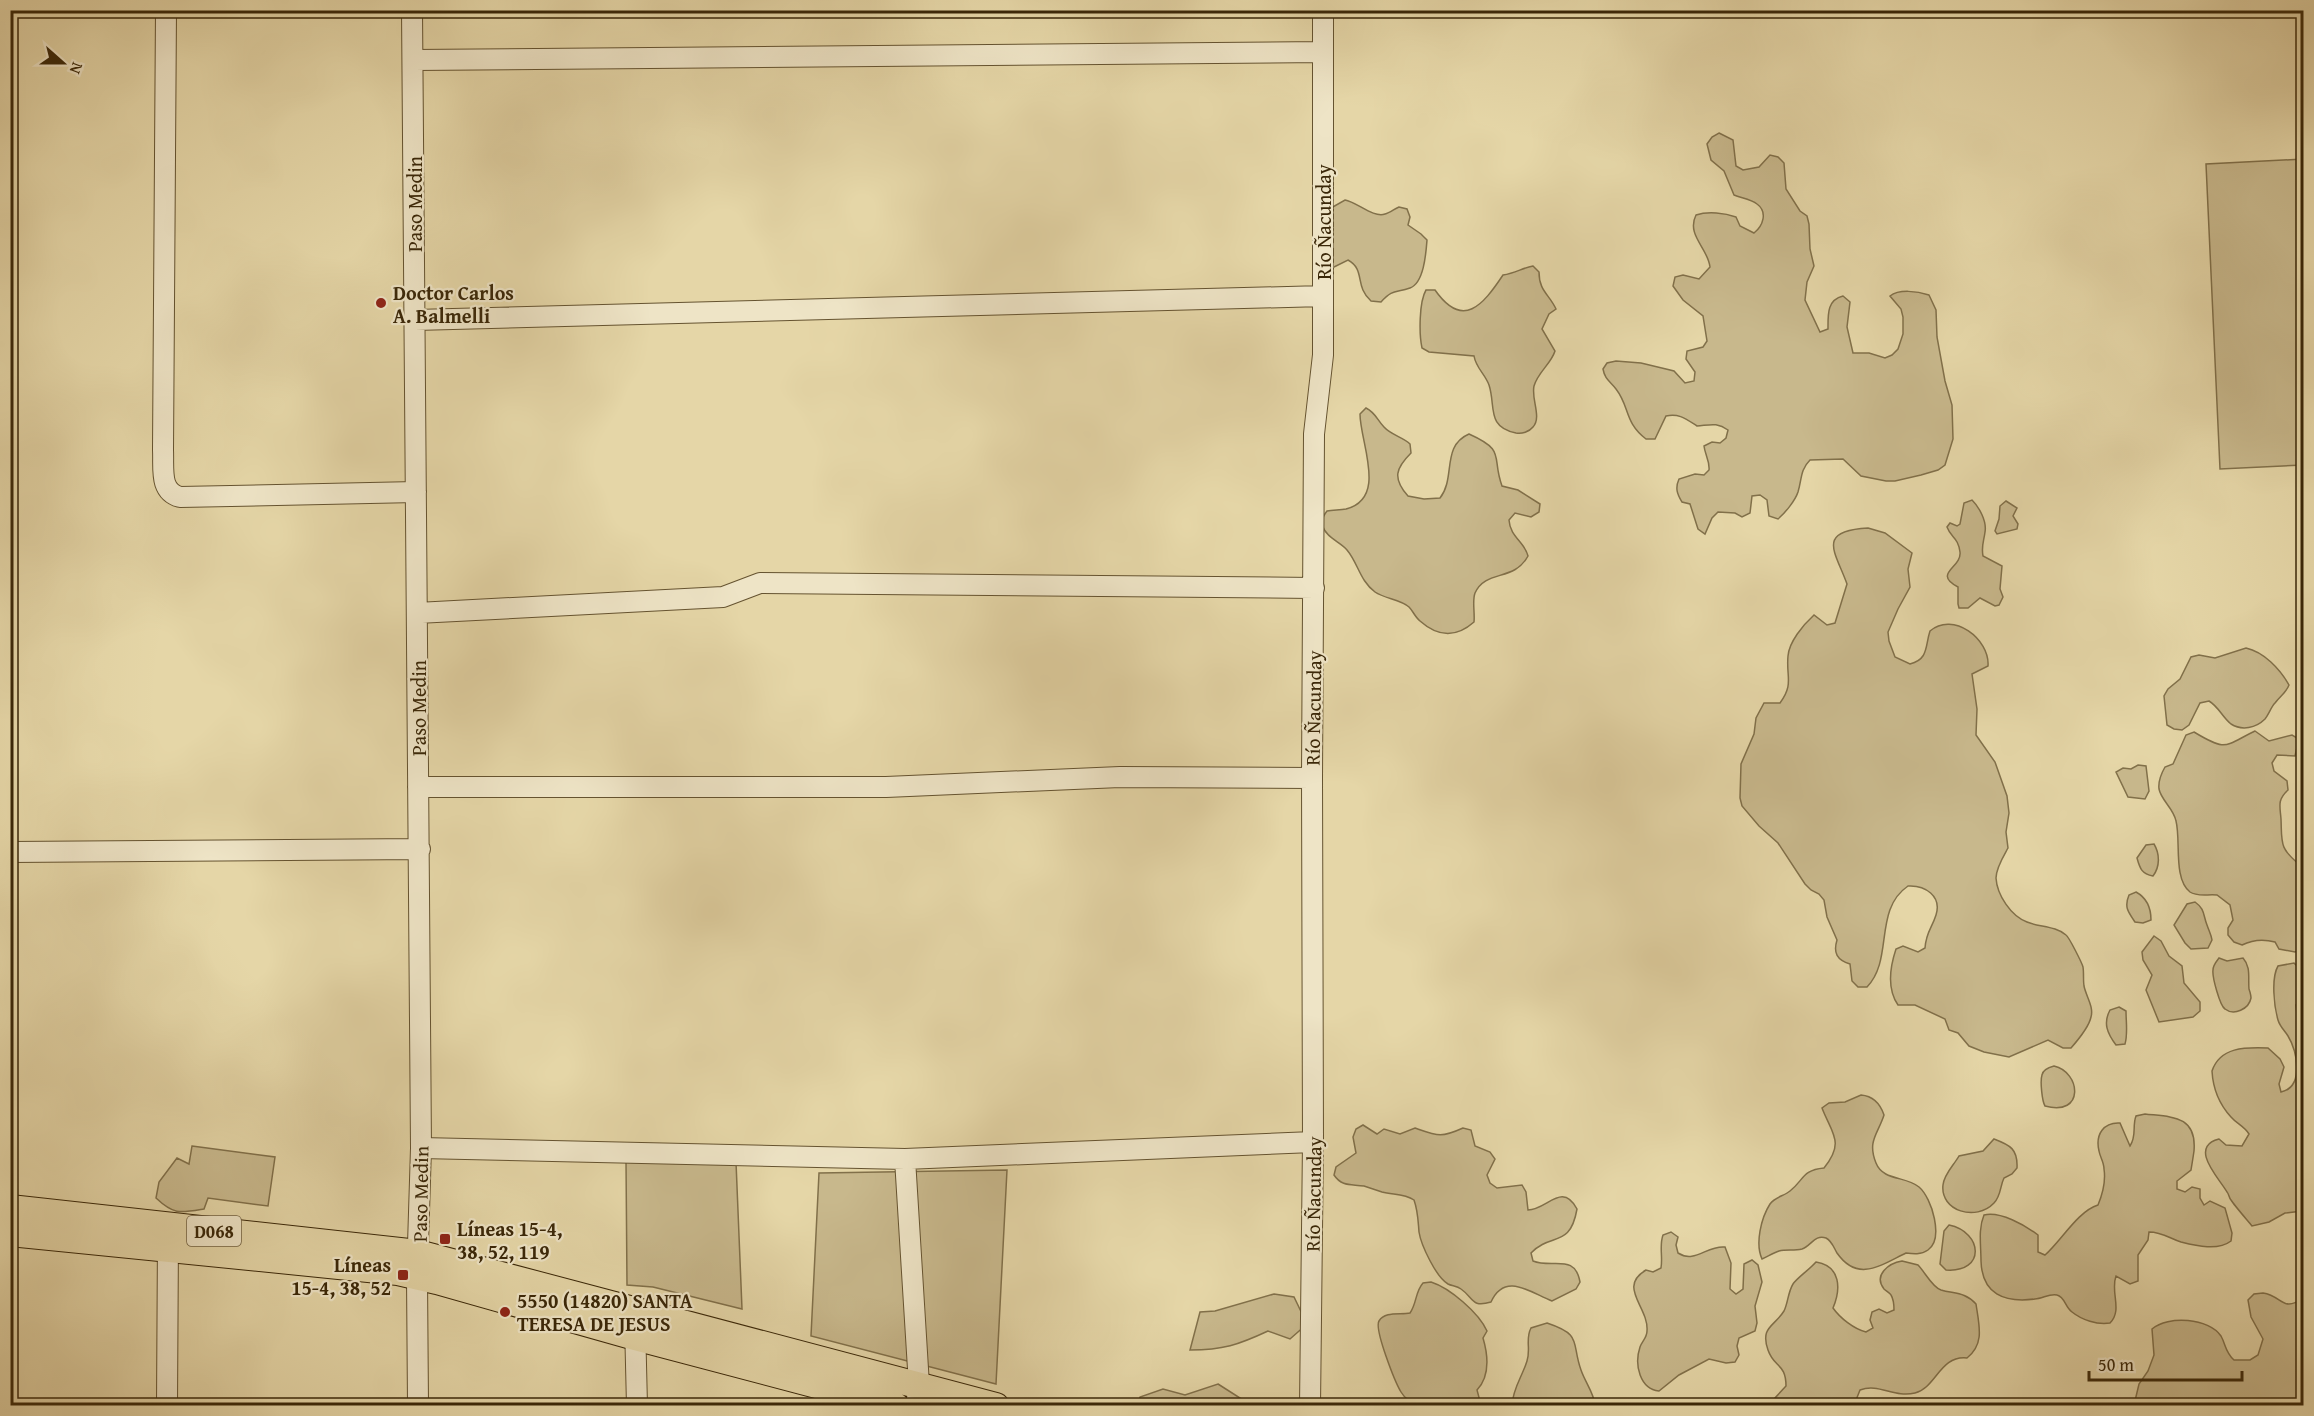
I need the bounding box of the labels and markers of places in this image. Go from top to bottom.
place label: Doctor Carlos A. Balmelli [393,278,514,330]
marker: Doctor Carlos A. Balmelli [374,296,388,310]
place label: Líneas 15-4, 38, 52, 119 [457,1214,562,1266]
marker: Líneas 15-4, 38, 52, 119 [438,1232,452,1246]
place label: Líneas 15-4, 38, 52 [291,1250,391,1302]
marker: Líneas 15-4, 38, 52 [396,1268,410,1282]
place label: 5550 (14820) SANTA TERESA DE JESUS [517,1286,693,1338]
marker: 5550 (14820) SANTA TERESA DE JESUS [498,1305,512,1319]

